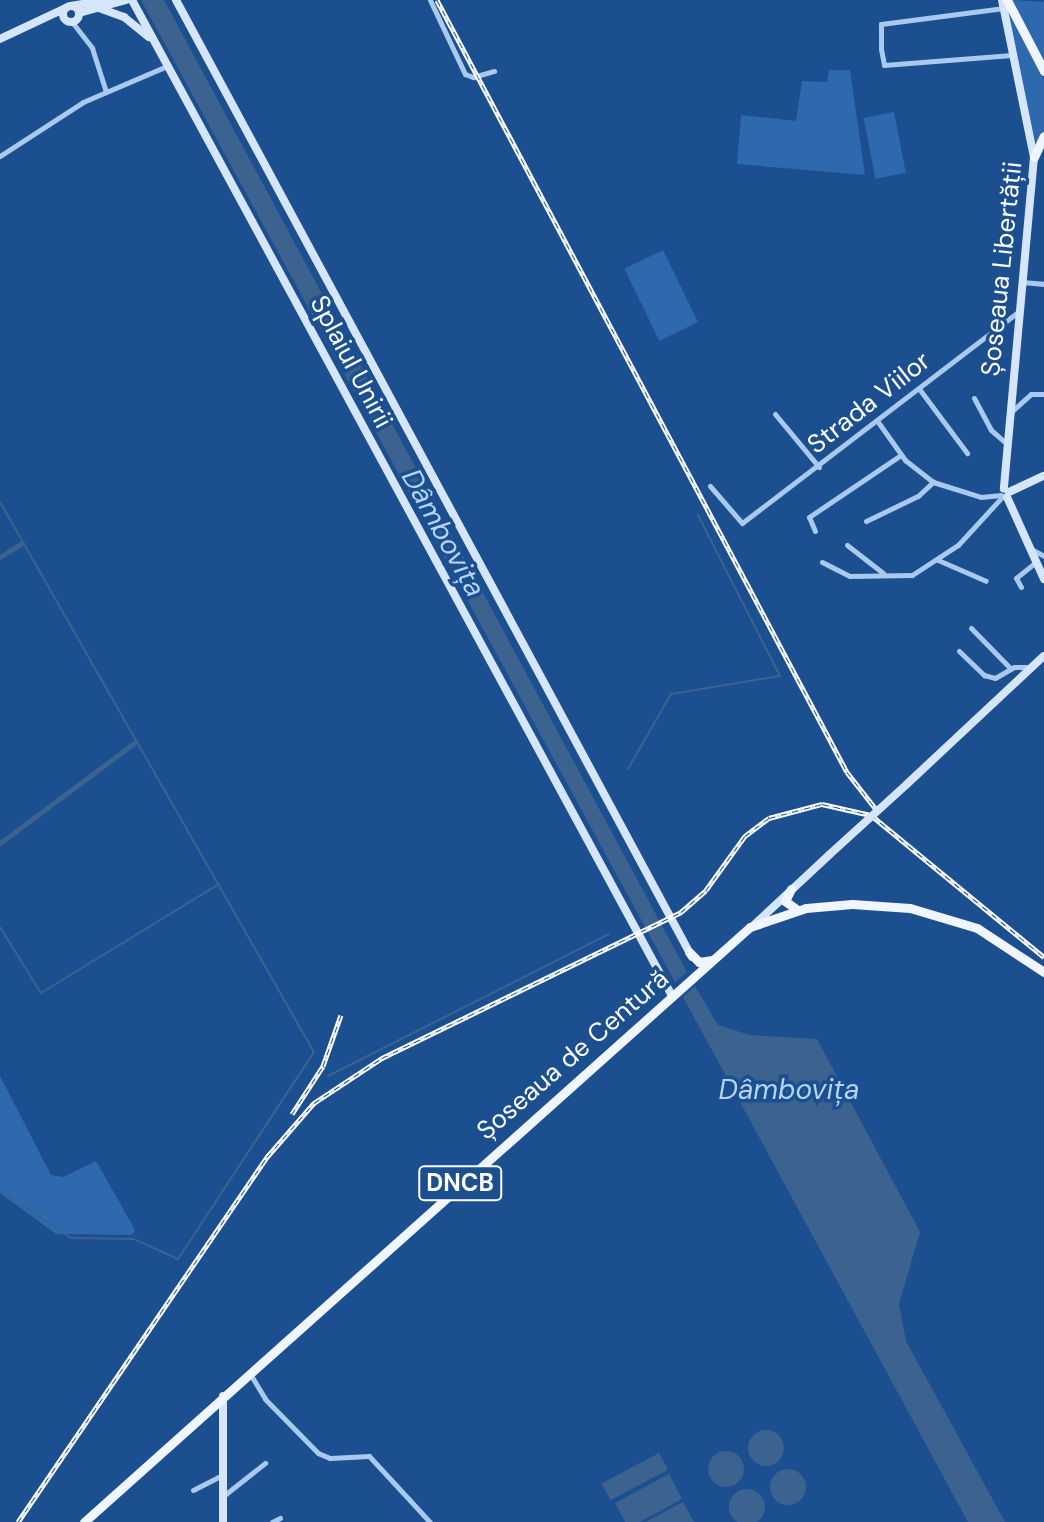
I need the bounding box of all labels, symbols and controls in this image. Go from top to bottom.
street label: Șoseaua Libertății [975,160,1029,378]
street label: Splaiul Unirii [303,290,399,434]
street label: Strada Viilor [801,345,937,461]
water label: Dâmbovița [394,463,492,603]
street label: Șoseaua de Centură [471,963,675,1147]
water label: Dâmbovița [719,1073,859,1107]
road number: DNCB [418,1163,502,1203]

